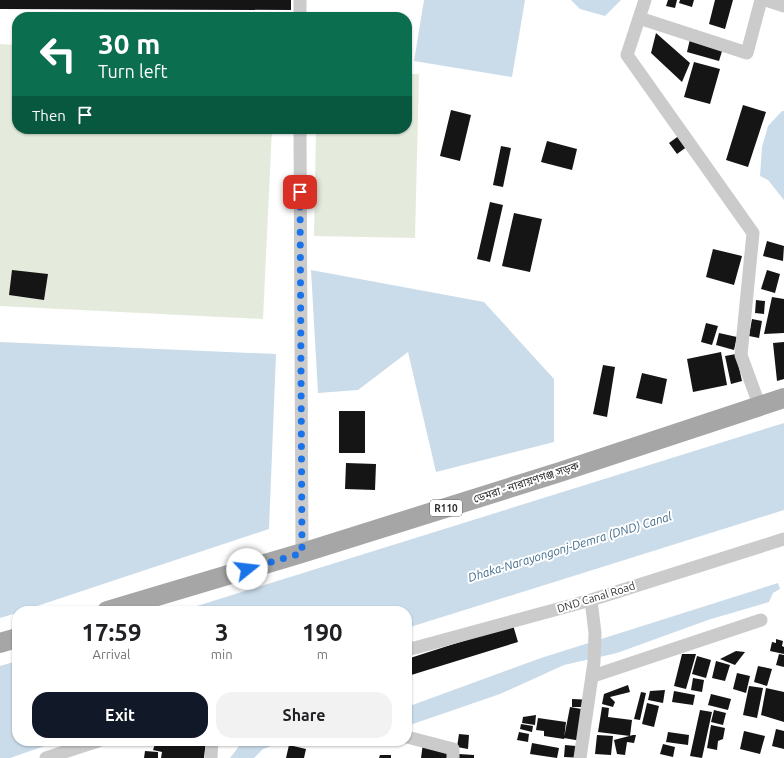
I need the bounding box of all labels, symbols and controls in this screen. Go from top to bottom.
icon: left [32,28,84,80]
text: 30 m [98,28,160,59]
text: Turn left [98,61,168,81]
icon: arrive [74,104,96,126]
text: Then [32,107,66,124]
pin [283,175,317,209]
icon: arrive [289,181,311,203]
street label: ডেমরা - নারায়ণগঞ্জ সড়ক [472,459,581,505]
road number: R110 [430,500,462,516]
water label: Dhaka-Narayongonj-Demra (DND) Canal [466,509,674,585]
position arrow [226,548,268,590]
street label: DND Canal Road [556,579,636,615]
text: 17:59 [81,619,141,646]
text: 3 [215,619,228,646]
text: 190 [302,619,343,646]
text: Arrival [92,647,130,661]
text: min [211,647,233,661]
text: m [317,647,328,661]
button: Exit [32,692,208,738]
button: Share [216,692,392,738]

